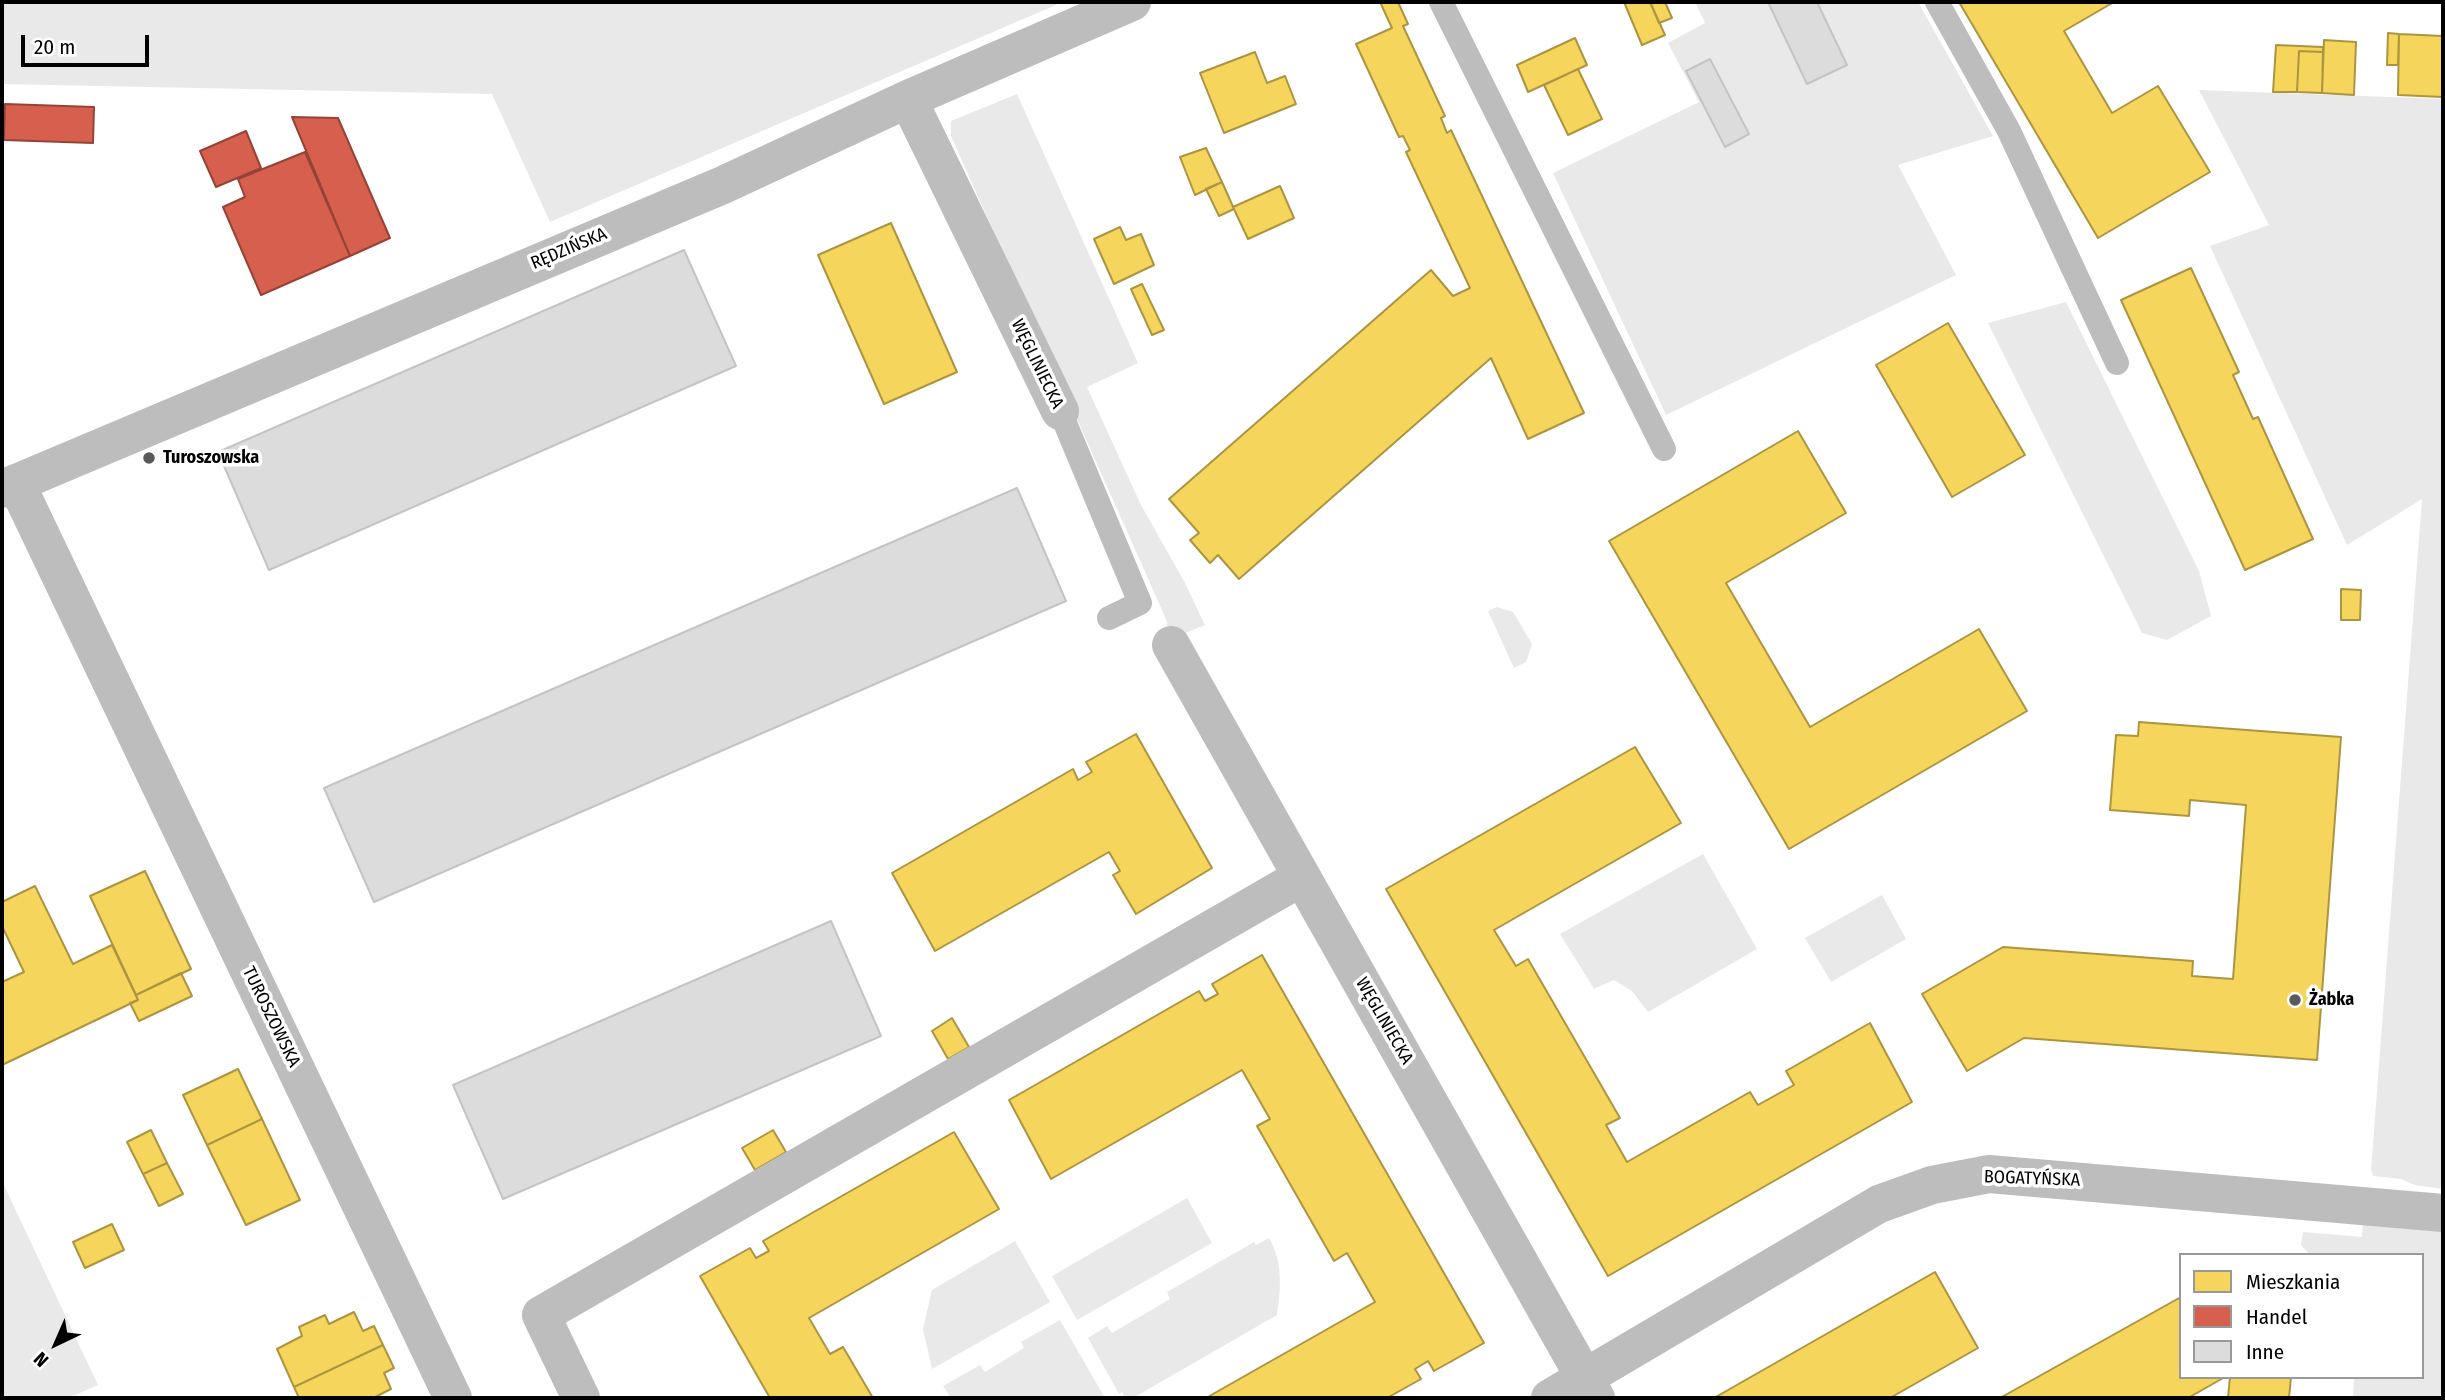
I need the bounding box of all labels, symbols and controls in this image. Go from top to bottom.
scale bar [24,21,152,65]
text: 20 m [34,34,75,60]
street label: RĘDZIŃSKA [528,223,610,275]
street label: WĘGLINIECKA [1006,316,1068,412]
place label: Turoszowska [163,447,259,469]
marker: Turoszowska [141,450,157,466]
street label: TUROSZOWSKA [237,963,305,1071]
street label: WĘGLINIECKA [1350,974,1418,1068]
place label: Żabka [2309,989,2354,1011]
marker: Żabka [2287,992,2303,1008]
street label: BOGATYŃSKA [1984,1167,2080,1191]
legend [2179,1253,2424,1379]
text: Mieszkania [2246,1269,2340,1295]
text: Handel [2246,1304,2307,1330]
north arrow [21,1309,91,1379]
text: Inne [2246,1339,2284,1365]
text: N [29,1347,53,1372]

